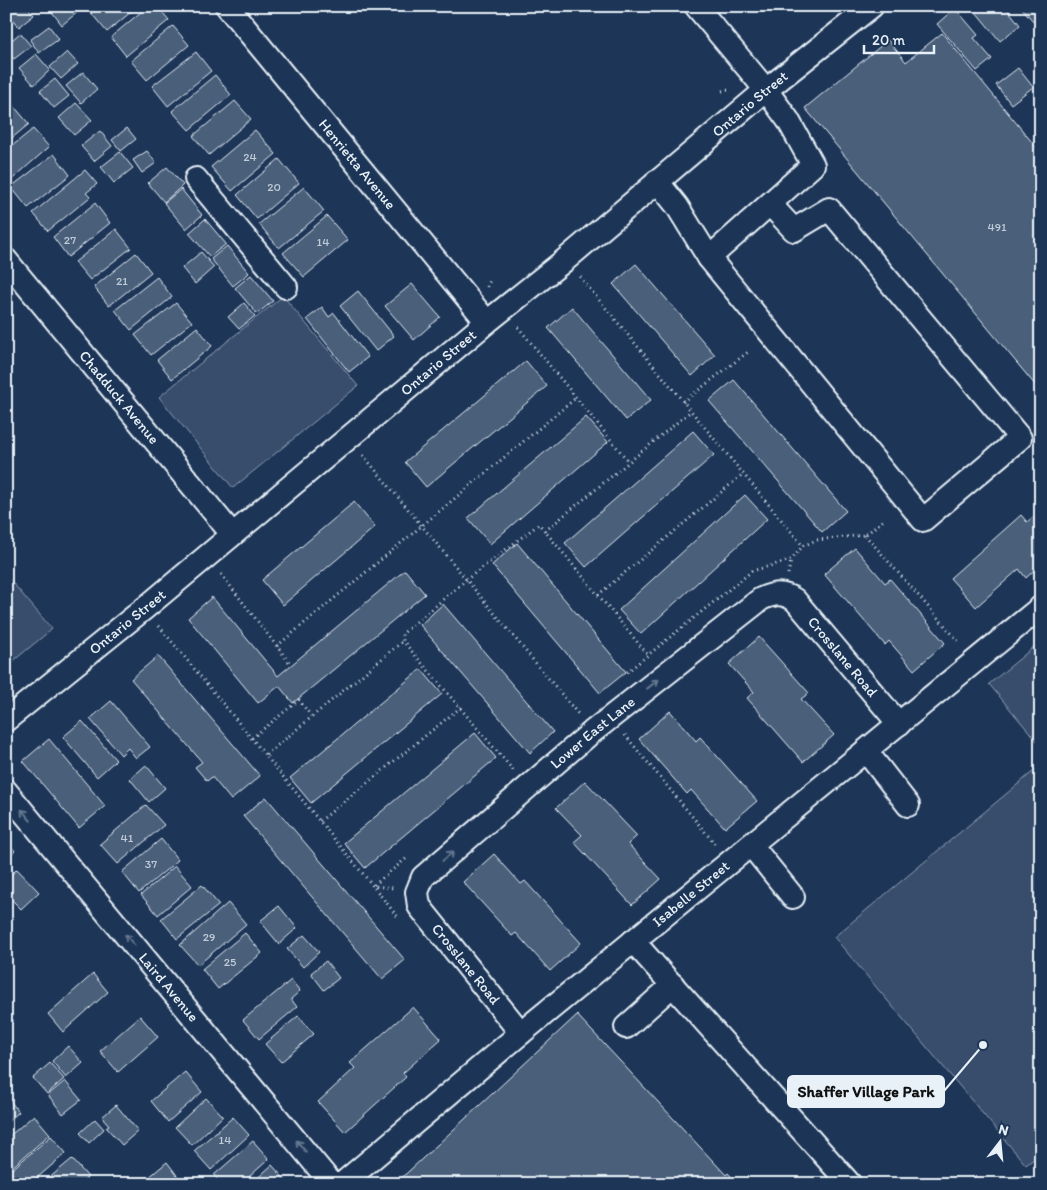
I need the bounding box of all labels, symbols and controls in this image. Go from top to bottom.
scale bar [864,22,934,54]
text: 20 m [872,31,906,49]
street label: Ontario Street [708,67,792,141]
street label: Henrietta Avenue [315,115,400,213]
house number: 24 [243,150,257,164]
house number: 20 [267,180,281,194]
house number: 491 [987,220,1007,234]
house number: 27 [64,233,76,247]
house number: 14 [317,235,329,249]
house number: 21 [116,274,128,288]
street label: Ontario Street [397,326,480,399]
street label: Chadduck Avenue [75,347,163,448]
street label: Ontario Street [85,585,170,658]
street label: Crosslane Road [804,613,881,701]
one-way arrow [646,679,660,689]
street label: Lower East Lane [547,693,639,773]
one-way arrow [21,809,32,822]
house number: 41 [121,831,134,845]
one-way arrow [441,850,454,861]
house number: 37 [145,857,157,871]
street label: Isabelle Street [649,857,733,930]
street label: Crosslane Road [428,920,504,1008]
house number: 29 [203,930,215,944]
one-way arrow [125,934,136,947]
street label: Laird Avenue [135,949,203,1025]
house number: 25 [224,955,236,969]
callout: Shaffer Village Park [788,1076,944,1107]
text: Shaffer Village Park [797,1082,935,1102]
north arrow [974,1118,1024,1168]
text: N [997,1121,1010,1139]
house number: 14 [219,1133,231,1147]
one-way arrow [295,1140,306,1153]

